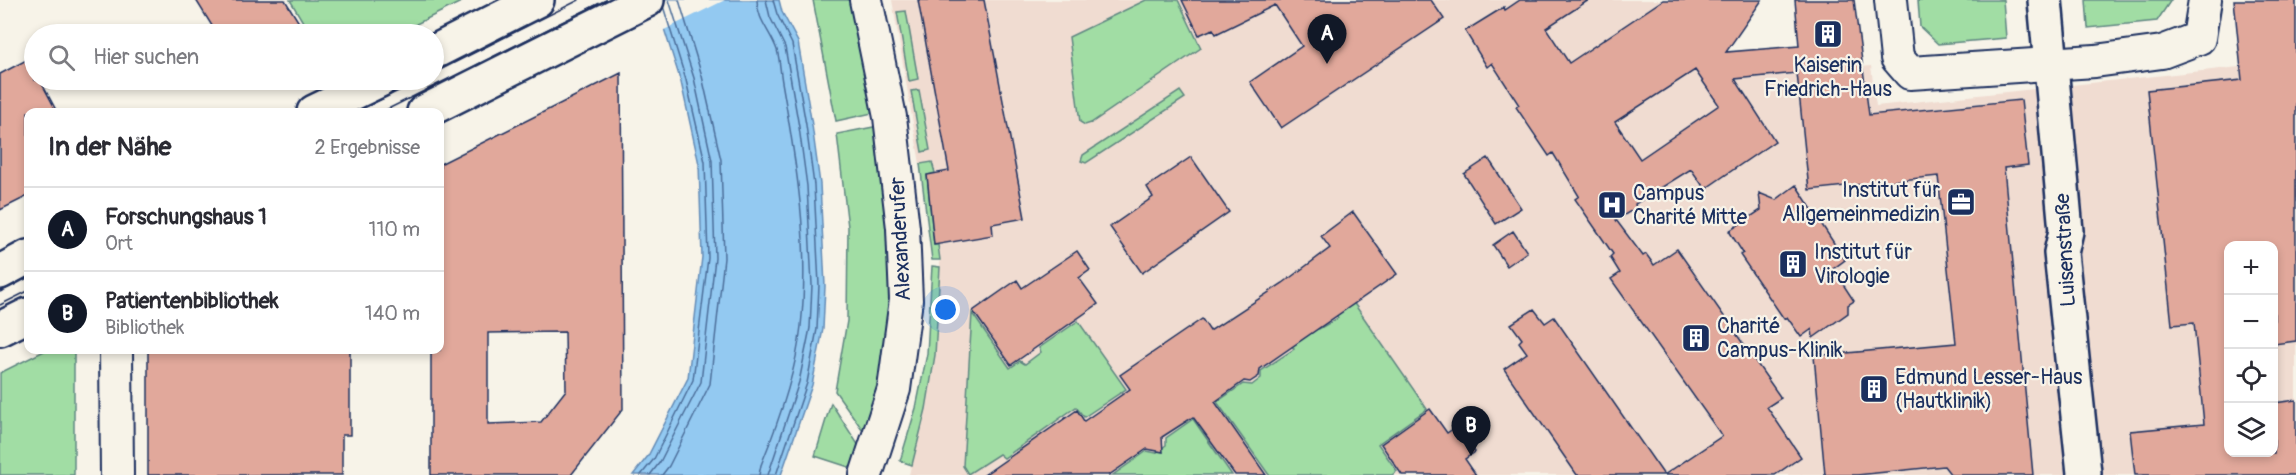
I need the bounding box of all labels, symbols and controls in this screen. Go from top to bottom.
pin: A [1308,14,1346,64]
building icon: Kaiserin Friedrich-Haus [1812,18,1844,50]
search box [24,24,444,90]
icon: search [45,41,78,74]
text: Hier suchen [93,43,199,71]
place label: Kaiserin Friedrich-Haus [1764,52,1893,103]
text: In der Nähe [48,131,171,163]
text: 2 Ergebnisse [315,135,420,160]
street label: Alexanderufer [884,176,917,302]
place label: Institut für Allgemeinmedizin [1782,177,1940,228]
place label: Campus Charité Mitte [1633,180,1748,231]
office icon: Institut für Allgemeinmedizin [1945,186,1977,218]
hospital icon: Campus Charité Mitte [1596,189,1628,221]
street label: Luisenstraße [2049,192,2082,308]
text: Forschungshaus 1 [105,203,267,231]
text: A [61,217,74,242]
text: 110 m [369,217,420,242]
text: Ort [105,231,133,256]
place label: Institut für Virologie [1814,239,1912,290]
map controls [2224,241,2278,457]
button: + [2224,241,2278,295]
building icon: Institut für Virologie [1777,248,1809,280]
text: Patientenbibliothek [105,287,279,315]
your location [931,295,960,324]
button: − [2224,295,2278,349]
text: B [62,301,73,326]
text: 140 m [365,301,420,326]
place label: Charité Campus-Klinik [1717,313,1843,364]
text: Bibliothek [105,315,184,340]
building icon: Charité Campus-Klinik [1680,322,1712,354]
button: locate [2224,349,2278,403]
place label: Edmund Lesser-Haus (Hautklinik) [1895,364,2083,415]
building icon: Edmund Lesser-Haus (Hautklinik) [1858,373,1890,405]
button: layers [2224,403,2278,457]
pin: B [1452,406,1490,456]

